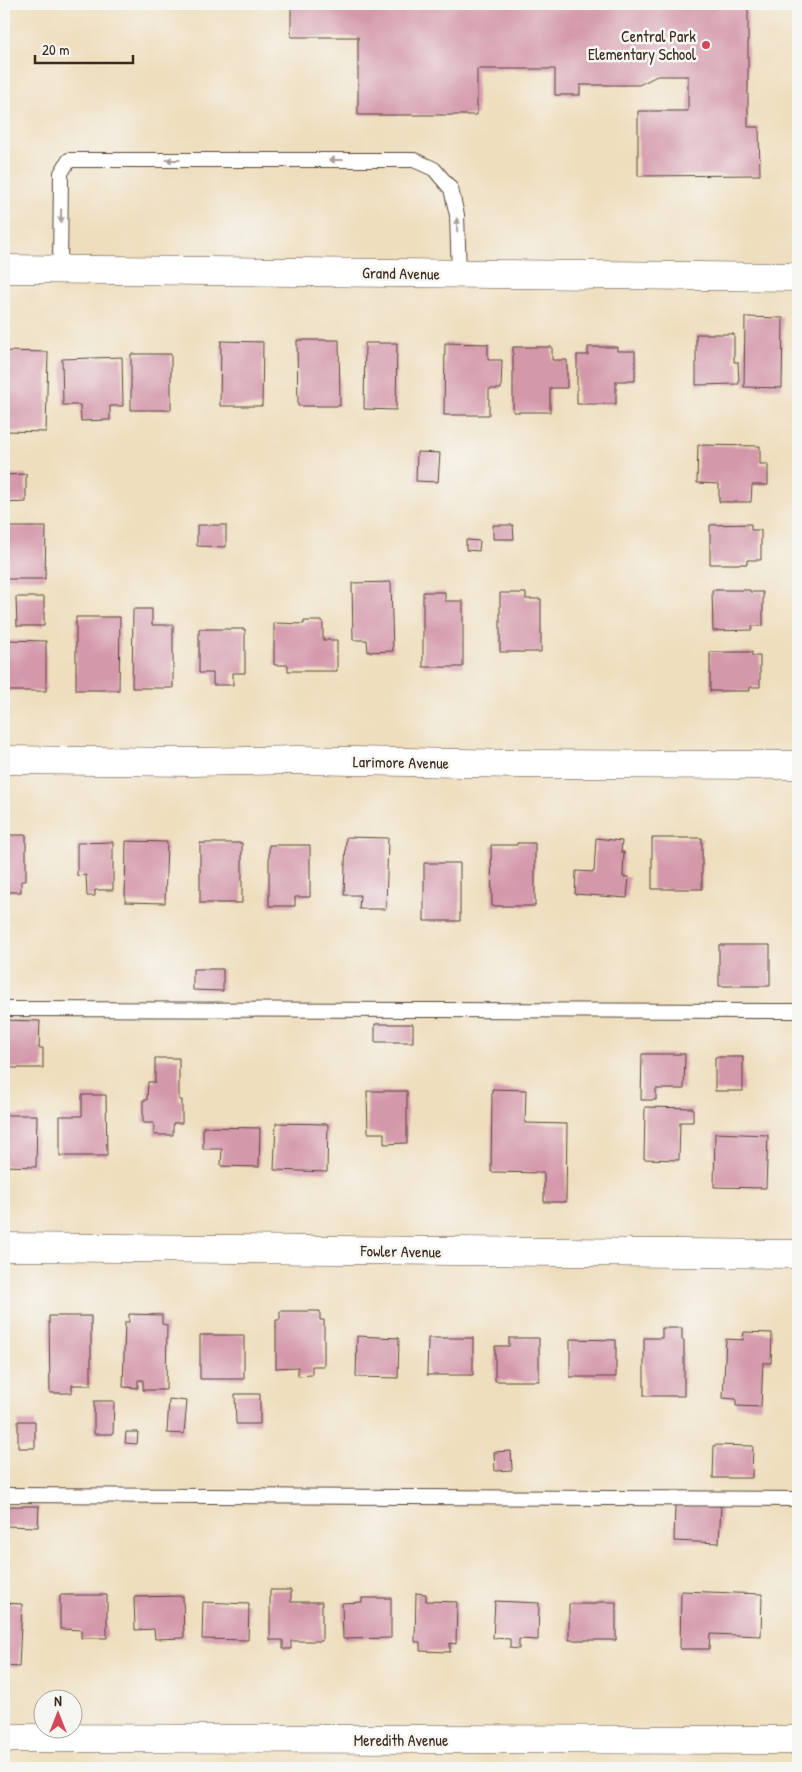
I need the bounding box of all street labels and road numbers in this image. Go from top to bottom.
street label: Grand Avenue [362,261,441,285]
street label: Larimore Avenue [353,750,450,774]
street label: Fowler Avenue [359,1239,442,1263]
street label: Meredith Avenue [354,1729,449,1751]

